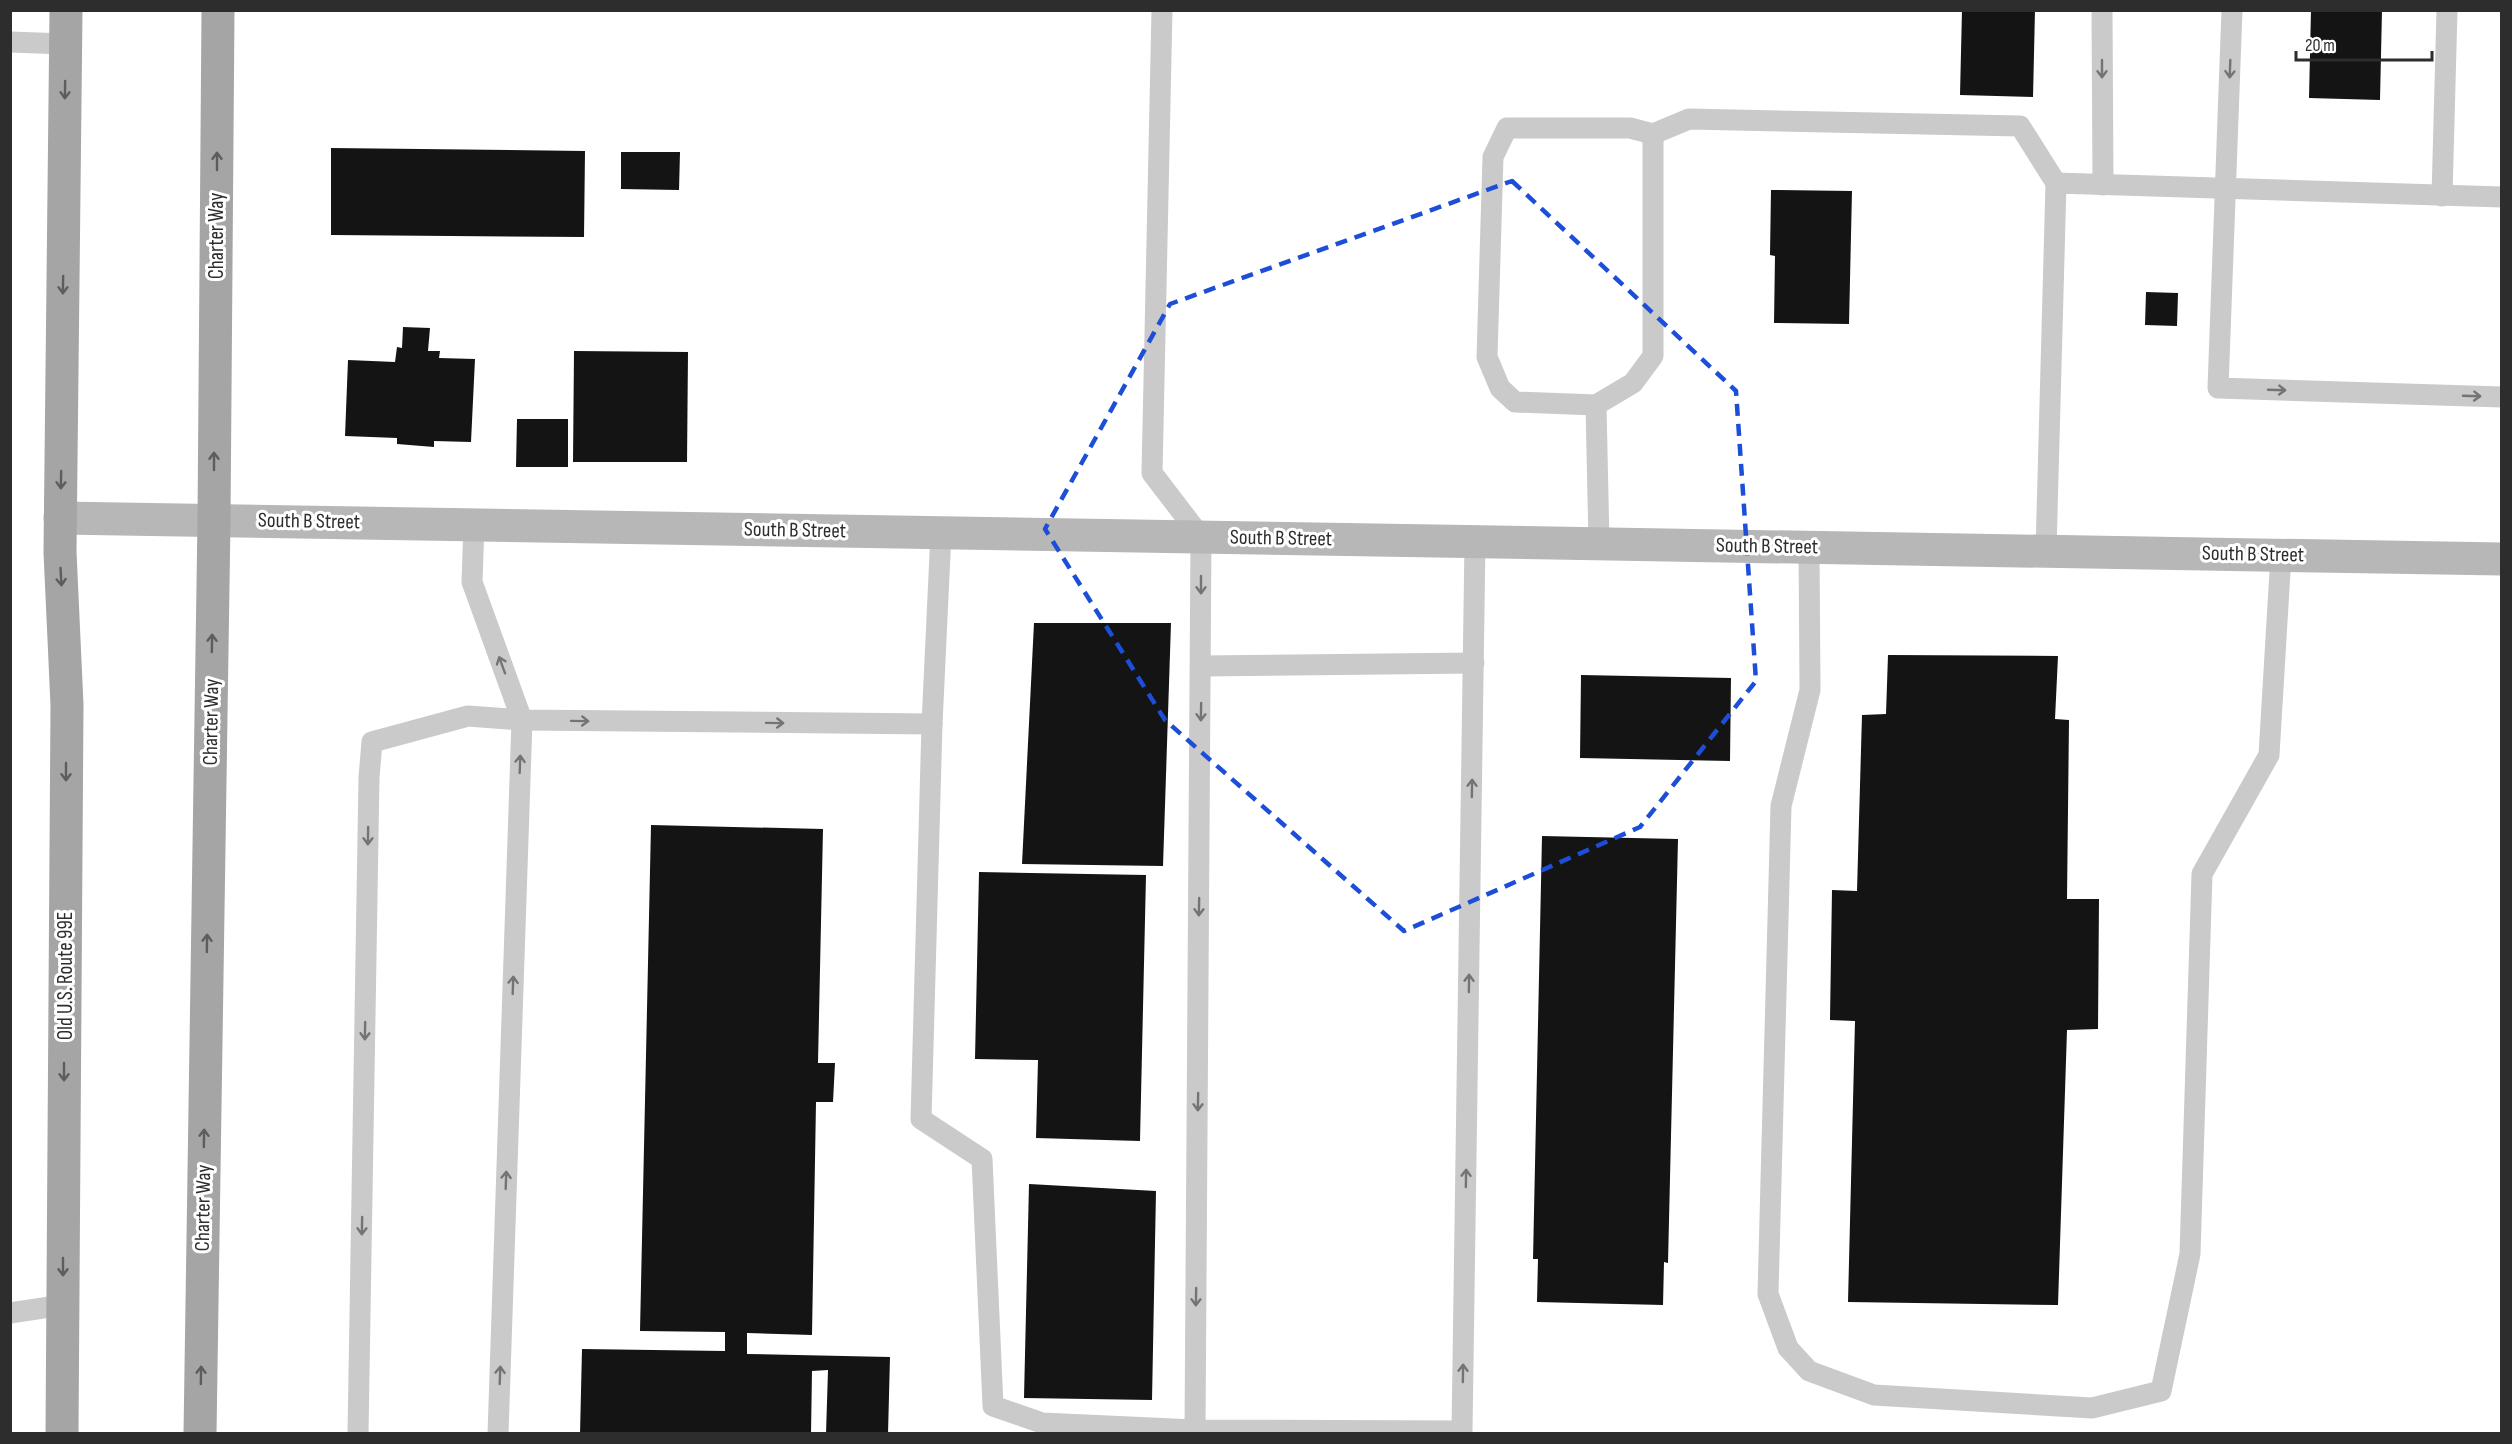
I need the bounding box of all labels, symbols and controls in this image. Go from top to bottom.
scale bar [2296,24,2432,62]
text: 20 m [2305,35,2335,56]
one-way arrow [2096,58,2108,78]
one-way arrow [2225,58,2236,78]
one-way arrow [59,79,71,99]
one-way arrow [211,152,223,172]
street label: Charter Way [204,193,229,279]
one-way arrow [57,274,69,294]
one-way arrow [2266,384,2286,396]
one-way arrow [2461,390,2481,401]
one-way arrow [208,452,220,472]
one-way arrow [55,469,66,489]
street label: South B Street [258,508,360,534]
street label: South B Street [744,517,846,543]
street label: South B Street [1230,525,1332,551]
street label: South B Street [1716,533,1818,559]
street label: South B Street [2202,541,2304,567]
one-way arrow [56,566,67,586]
one-way arrow [1195,574,1207,594]
one-way arrow [206,634,218,654]
one-way arrow [495,656,506,675]
street label: Charter Way [198,678,224,766]
one-way arrow [1195,702,1207,722]
one-way arrow [570,715,590,727]
one-way arrow [764,717,784,729]
one-way arrow [514,755,526,775]
one-way arrow [60,761,72,781]
one-way arrow [1467,778,1478,798]
one-way arrow [362,825,374,845]
one-way arrow [1194,897,1205,917]
street label: Old U.S. Route 99E [53,912,78,1040]
one-way arrow [202,934,213,954]
one-way arrow [1463,973,1475,993]
one-way arrow [507,976,518,996]
one-way arrow [359,1020,371,1040]
one-way arrow [58,1061,70,1081]
one-way arrow [1192,1092,1204,1112]
one-way arrow [199,1129,210,1149]
street label: Charter Way [190,1164,216,1252]
one-way arrow [1460,1168,1472,1188]
one-way arrow [501,1171,512,1191]
one-way arrow [356,1215,368,1235]
one-way arrow [57,1256,69,1276]
one-way arrow [1190,1287,1202,1307]
one-way arrow [1457,1363,1469,1383]
one-way arrow [195,1366,207,1386]
one-way arrow [494,1366,506,1386]

